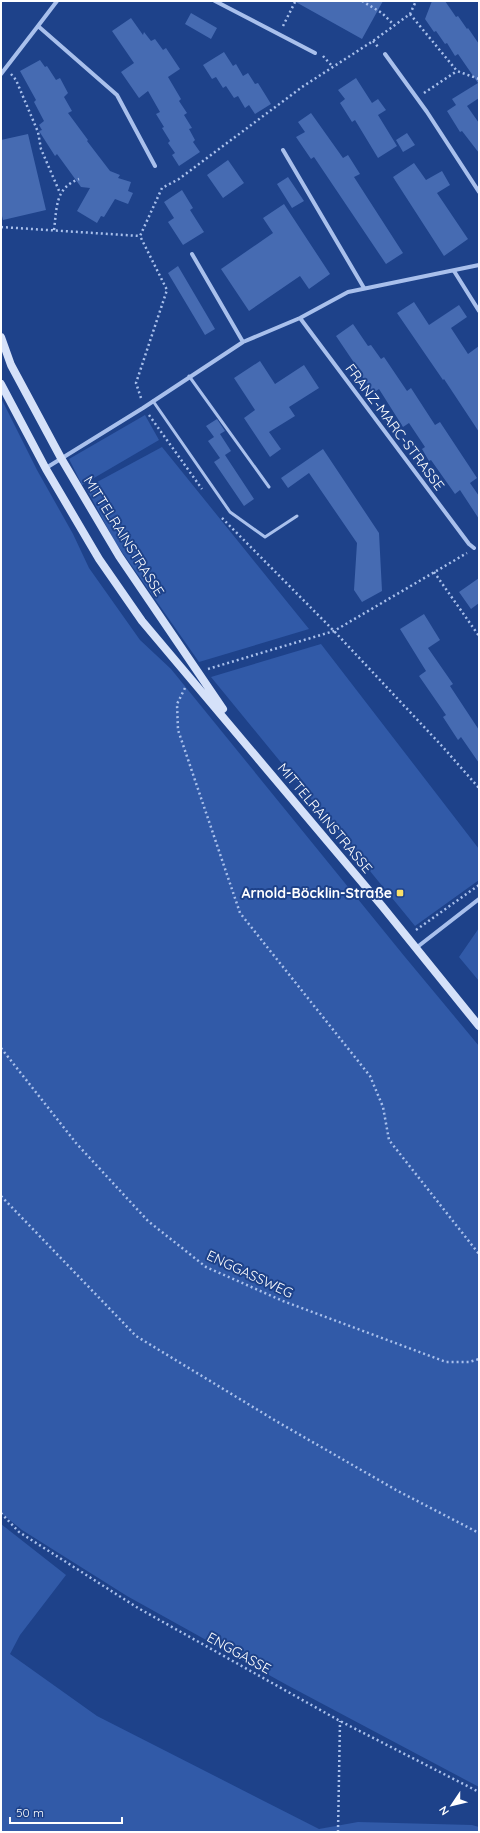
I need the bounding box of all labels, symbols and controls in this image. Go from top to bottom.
street label: FRANZ-MARC-STRASSE [341,360,449,494]
street label: MITTELRAINSTRASSE [80,473,168,599]
street label: MITTELRAINSTRASSE [274,759,376,877]
place label: Arnold-Böcklin-Straße [241,884,392,902]
marker: Arnold-Böcklin-Straße [395,888,405,898]
street label: ENGGASSWEG [204,1246,296,1302]
street label: ENGGASSE [204,1628,274,1678]
north arrow [432,1785,472,1825]
scale bar [10,1799,122,1825]
text: N [436,1803,452,1818]
text: 50 m [16,1805,44,1820]

